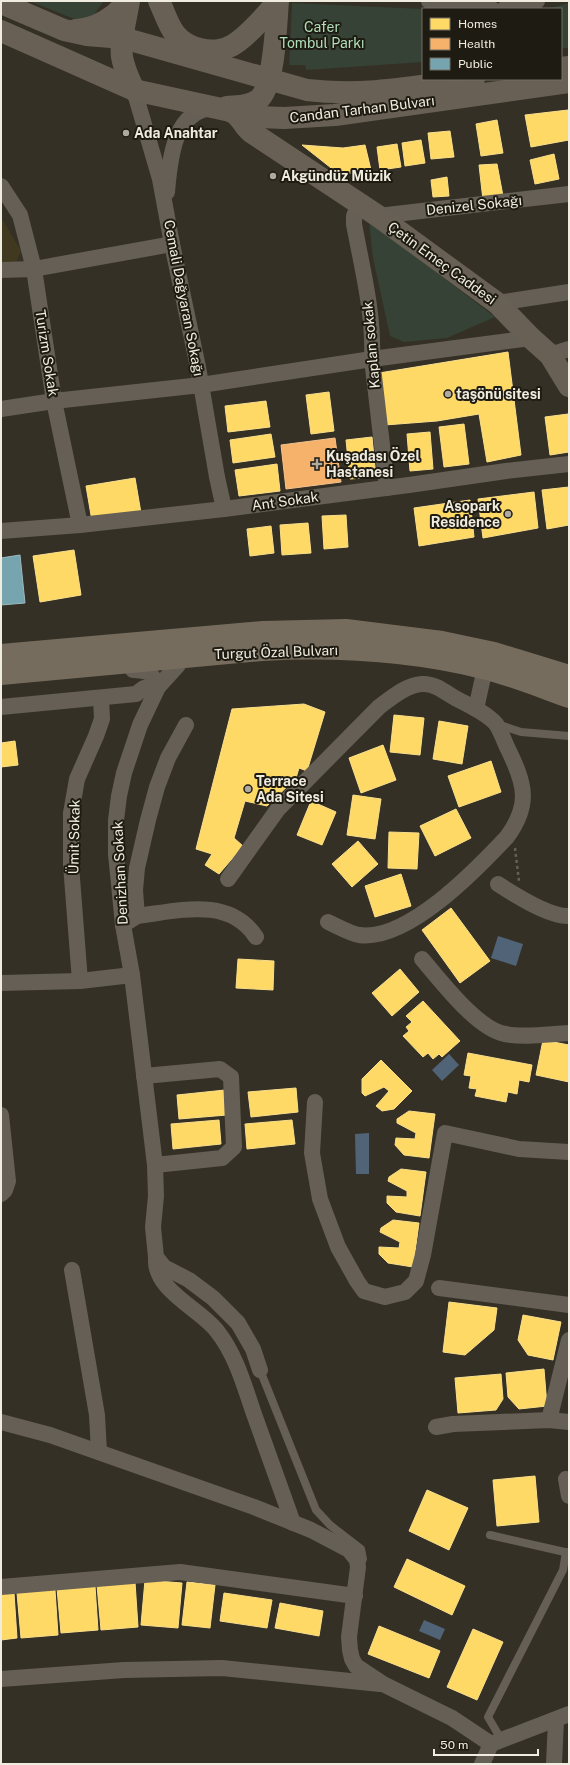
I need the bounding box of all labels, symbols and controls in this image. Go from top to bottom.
legend [422,8,562,80]
text: Homes [458,17,497,31]
park label: Cafer Tombul Parkı [280,19,364,51]
text: Health [458,37,495,51]
text: Public [458,57,493,71]
street label: Candan Tarhan Bulvarı [289,92,435,126]
place label: Ada Anahtar [134,125,218,141]
marker: Ada Anahtar [121,128,131,138]
place label: Akgündüz Müzik [281,168,391,184]
marker: Akgündüz Müzik [268,171,278,181]
street label: Denizel Sokağı [425,192,523,218]
street label: Cemali Dağyaran Sokağı [161,218,207,378]
street label: Çetin Emeç Caddesi [385,218,499,308]
street label: Kaplan sokak [359,301,383,389]
street label: Turizm Sokak [32,309,62,398]
place label: taşönü sitesi [456,386,541,402]
marker: taşönü sitesi [443,389,453,399]
place label: Kuşadası Özel Hastanesi [326,447,420,480]
marker: Kuşadası Özel Hastanesi [311,458,323,470]
street label: Ant Sokak [251,488,319,514]
place label: Asopark Residence [431,498,500,530]
marker: Asopark Residence [503,509,513,519]
street label: Turgut Özal Bulvarı [214,640,338,662]
place label: Terrace Ada Sitesi [256,773,324,805]
marker: Terrace Ada Sitesi [243,784,253,794]
street label: Ümit Sokak [63,799,83,875]
street label: Denizhan Sokak [109,821,131,925]
scale bar [434,1731,538,1757]
text: 50 m [440,1738,468,1752]

